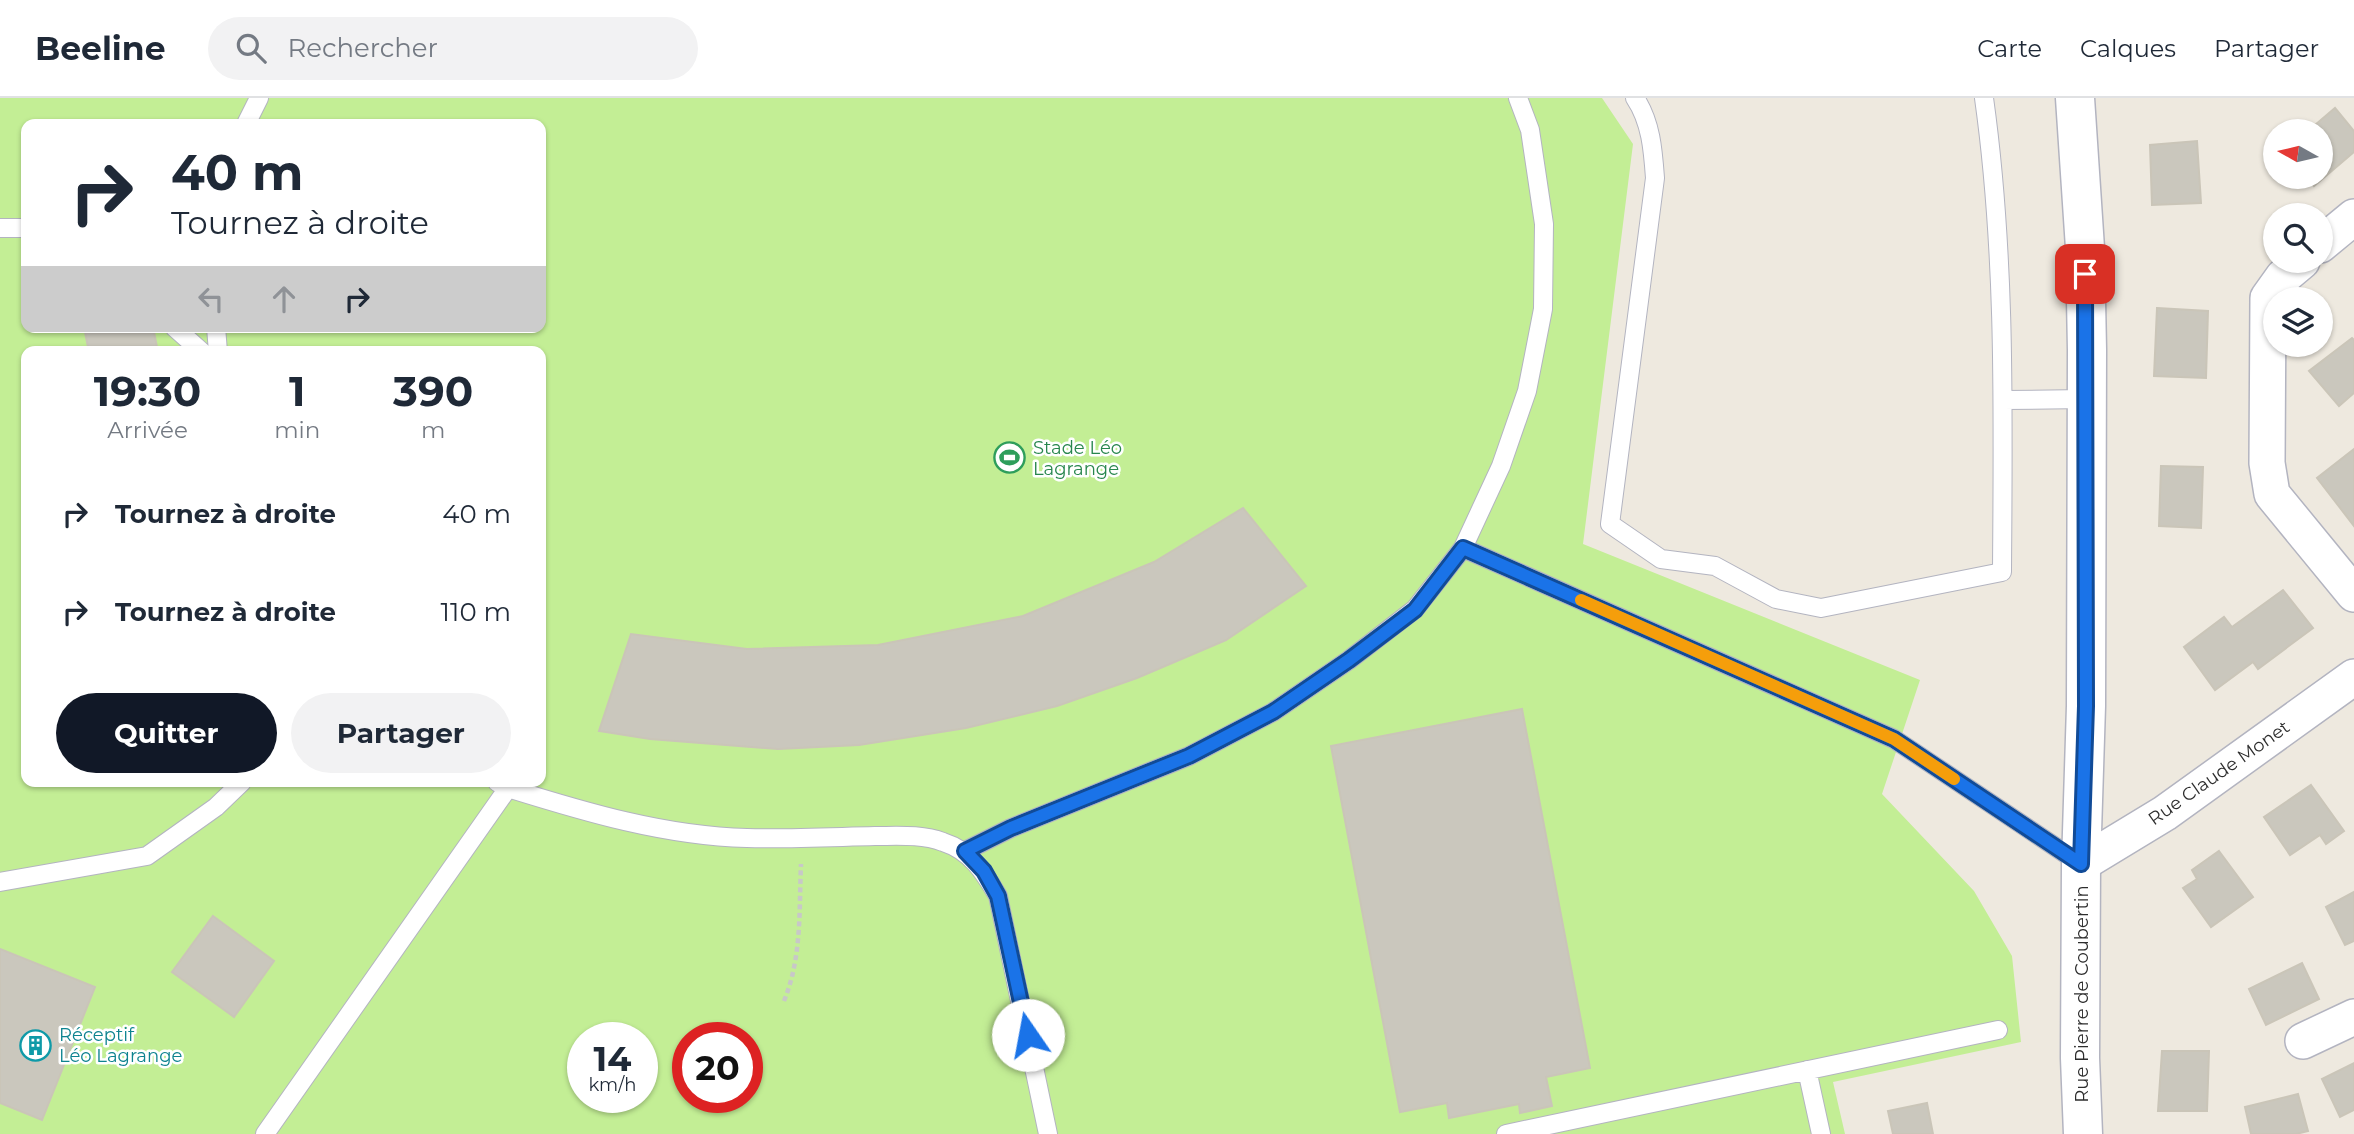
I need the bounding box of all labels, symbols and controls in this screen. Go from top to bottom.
search box [208,17,698,80]
text: Beeline [35,28,166,68]
icon: search [232,29,270,67]
text: Rechercher [288,32,438,64]
text: Carte [1977,34,2042,63]
text: Calques [2080,34,2176,63]
text: Partager [2214,34,2319,63]
north arrow [2263,119,2333,189]
map controls [2263,119,2333,357]
text: 40 m [171,143,303,202]
icon: right [56,147,147,238]
text: Tournez à droite [171,203,429,242]
button: search [2263,203,2333,273]
pin [2055,244,2115,304]
icon: arrive [2066,255,2104,293]
icon: left [192,280,230,318]
icon: ahead [265,280,303,318]
icon: right [338,280,376,318]
button: layers [2263,287,2333,357]
text: 19:30 [94,365,201,417]
text: 1 [289,365,305,417]
text: 390 [393,365,473,417]
text: Arrivée [107,416,188,444]
text: min [274,416,320,444]
text: m [421,416,445,444]
place label: Stade Léo Lagrange [1033,437,1122,480]
sports icon: Stade Léo Lagrange [993,441,1027,475]
icon: right [56,495,94,533]
text: Tournez à droite [115,498,336,530]
text: 40 m [442,498,511,530]
icon: right [56,593,94,631]
text: Tournez à droite [115,596,336,628]
text: 110 m [441,596,511,628]
button: Quitter [56,693,277,773]
button: Partager [291,693,511,773]
street label: Rue Claude Monet [2144,716,2294,830]
street label: Rue Pierre de Coubertin [2071,885,2093,1103]
position arrow [991,998,1065,1072]
speed limit sign: 20 [672,1022,763,1113]
place label: Réceptif Léo Lagrange [59,1024,182,1067]
building icon: Réceptif Léo Lagrange [19,1028,53,1062]
text: 14 [594,1037,631,1080]
text: km/h [588,1074,637,1096]

